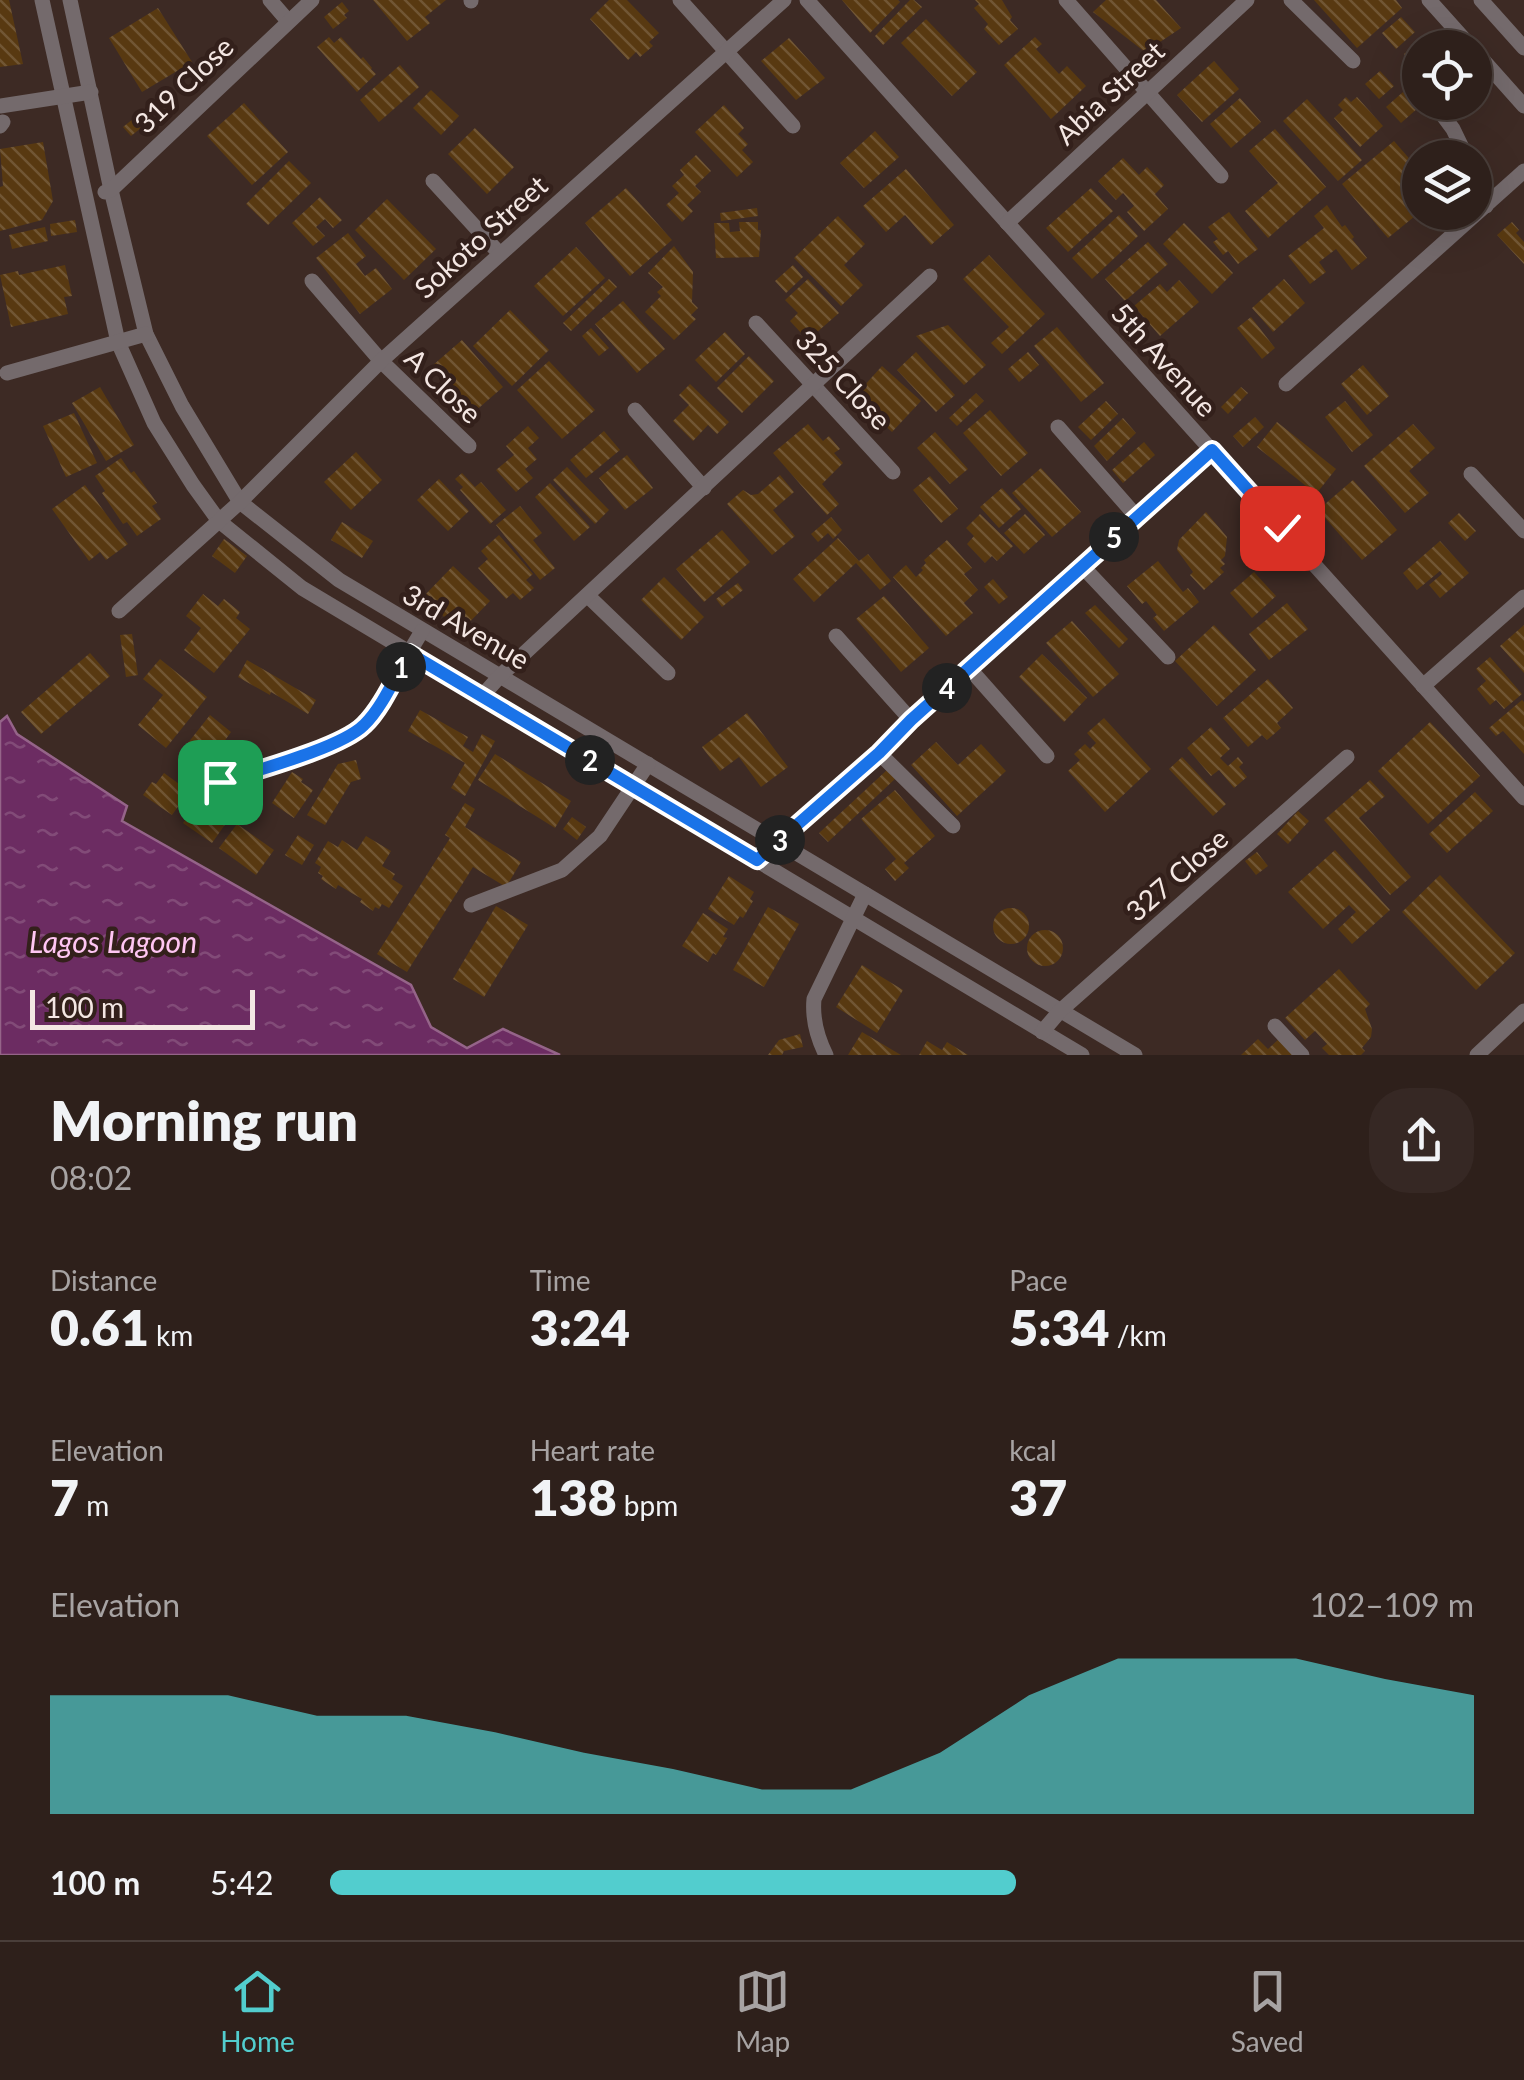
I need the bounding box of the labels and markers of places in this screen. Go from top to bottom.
pin [1240,486,1325,571]
pin: 5 [1089,512,1139,562]
pin: 1 [376,642,426,692]
pin: 4 [922,663,972,713]
pin: 2 [565,735,615,785]
pin [178,740,263,825]
pin: 3 [755,815,805,865]

